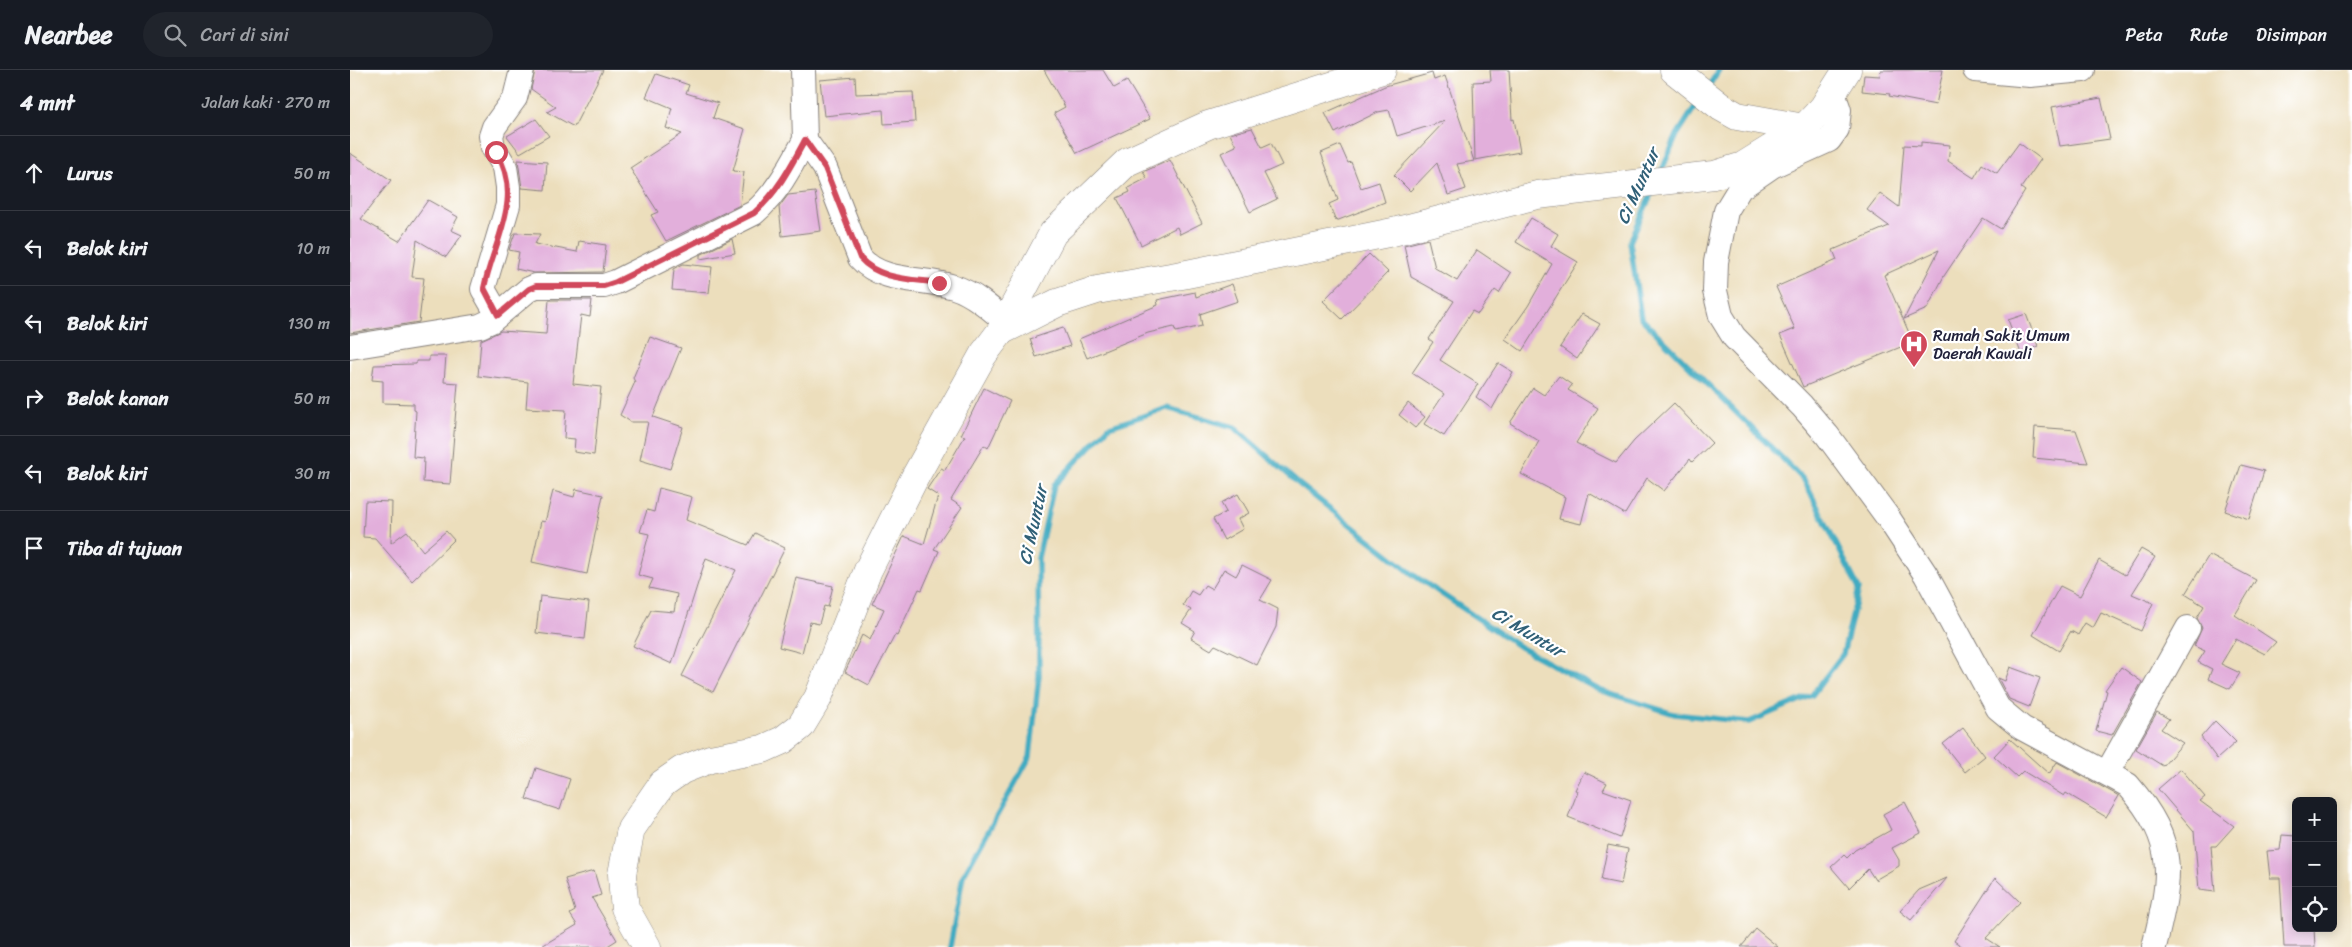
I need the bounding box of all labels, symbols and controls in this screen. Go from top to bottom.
search box [143,12,493,57]
text: Nearbee [25,14,113,56]
text: Cari di sini [201,18,289,51]
text: Peta [2125,19,2162,51]
text: Rute [2190,19,2228,51]
text: Disimpan [2256,19,2327,51]
icon: search [161,21,189,49]
text: 4 mnt [20,84,75,122]
text: Jalan kaki · 270 m [202,88,330,117]
water label: Ci Muntur [1607,139,1670,229]
route start [485,141,508,164]
text: Lurus [67,157,113,190]
icon: ahead [20,159,48,187]
text: 50 m [294,159,330,188]
text: Belok kiri [67,232,147,265]
icon: left [20,234,48,262]
text: 10 m [297,234,330,263]
route end [928,272,951,295]
text: Belok kiri [67,307,147,340]
icon: left [20,309,48,337]
text: 130 m [288,309,330,338]
place label: Rumah Sakit Umum Daerah Kawali [1933,321,2070,368]
hospital icon: Rumah Sakit Umum Daerah Kawali [1899,329,1929,368]
text: Belok kanan [67,382,169,415]
icon: right [20,384,48,412]
text: 50 m [294,384,330,413]
text: Belok kiri [67,457,147,490]
icon: left [20,459,48,487]
text: 30 m [295,459,330,488]
water label: Ci Muntur [1009,479,1058,568]
text: Tiba di tujuan [67,532,182,565]
icon: arrive [20,534,48,562]
water label: Ci Muntur [1485,598,1574,668]
map controls [2292,797,2337,932]
button: + [2292,797,2337,842]
button: − [2292,842,2337,887]
button: locate [2292,887,2337,932]

